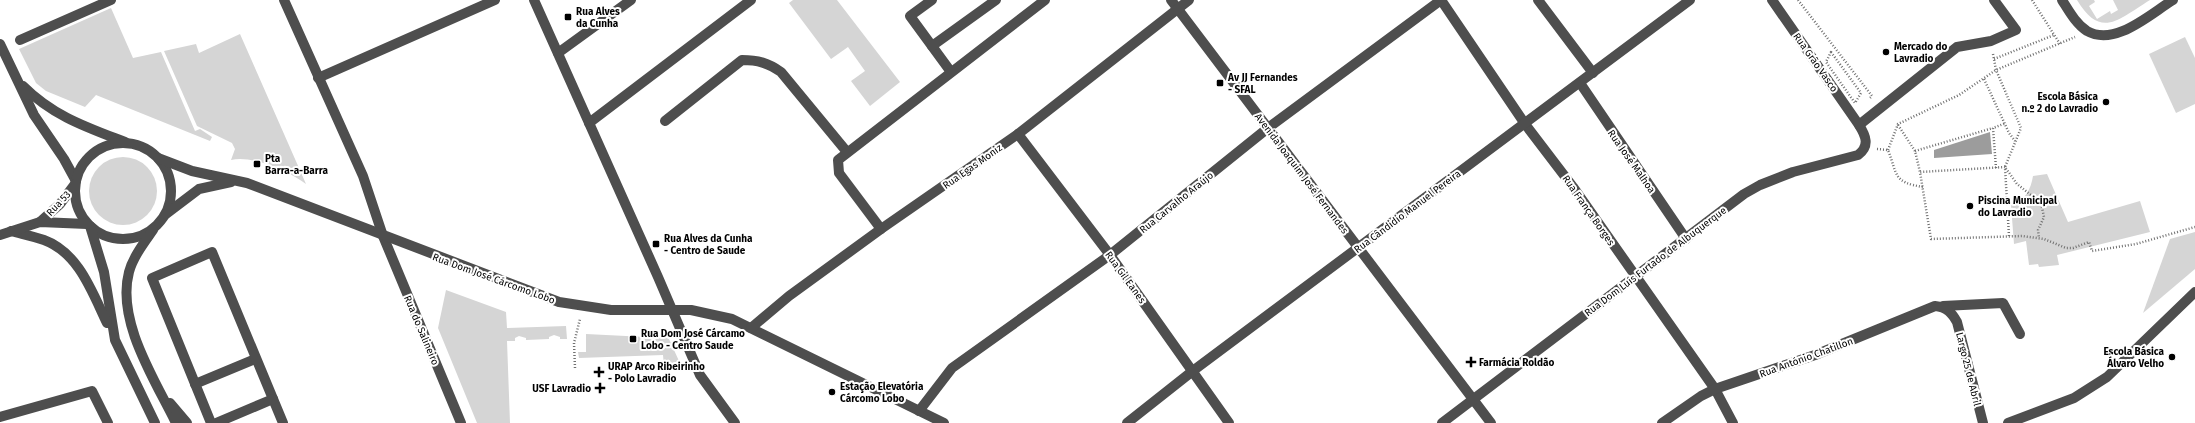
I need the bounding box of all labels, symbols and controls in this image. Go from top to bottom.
place label: Rua Alves da Cunha [576,6,620,30]
marker: Rua Alves da Cunha [563,12,573,22]
street label: Rua Grão Vasco [1790,31,1840,95]
place label: Mercado do Lavradio [1894,41,1947,65]
marker: Mercado do Lavradio [1881,47,1891,57]
place label: Av JJ Fernandes - SFAL [1227,72,1298,96]
marker: Av JJ Fernandes - SFAL [1215,78,1225,88]
place label: Escola Básica n.º 2 do Lavradio [2021,90,2099,115]
marker: Escola Básica n.º 2 do Lavradio [2101,97,2111,107]
street label: Avenida Joaquim José Fernandes [1252,111,1351,236]
street label: Rua José Malhoa [1605,128,1658,196]
street label: Rua Egas Moniz [941,142,1005,192]
place label: Pta Barra-a-Barra [265,153,328,177]
marker: Pta Barra-a-Barra [252,159,262,169]
street label: Rua Cândidio Manuel Pereira [1352,168,1463,256]
street label: Rua Carvalho Araújo [1137,169,1216,236]
street label: Rua França Borges [1559,173,1617,248]
street label: Rua 53 [44,189,73,219]
place label: Piscina Municipal do Lavradio [1978,195,2057,219]
marker: Piscina Municipal do Lavradio [1965,201,1975,211]
street label: Rua Dom Luís Furtado de Albuquerque [1582,204,1729,319]
place label: Rua Alves da Cunha - Centro de Saude [664,233,753,257]
marker: Rua Alves da Cunha - Centro de Saude [651,239,661,249]
street label: Rua Gil Eanes [1102,249,1148,306]
street label: Rua Dom José Cárcomo Lobo [431,251,557,307]
street label: Rua do Salineiro [401,294,441,367]
place label: Rua Dom José Cárcamo Lobo - Centro Saude [641,327,745,352]
street label: Largo 25 de Abril [1953,331,1983,407]
marker: Rua Dom José Cárcamo Lobo - Centro Saude [628,334,638,344]
street label: Rua António Chatillon [1758,335,1855,380]
place label: Escola Básica Álvaro Velho [2103,345,2165,370]
marker: Escola Básica Álvaro Velho [2167,352,2177,362]
place label: Farmácia Roldão [1479,356,1554,369]
marker: Farmácia Roldão [1466,357,1476,367]
place label: URAP Arco Ribeirinho - Polo Lavradio [608,361,705,385]
marker: URAP Arco Ribeirinho - Polo Lavradio [593,366,605,378]
place label: Estação Elevatória Cárcomo Lobo [840,380,924,405]
marker: USF Lavradio [594,382,606,394]
place label: USF Lavradio [532,383,591,395]
marker: Estação Elevatória Cárcomo Lobo [827,387,837,397]

